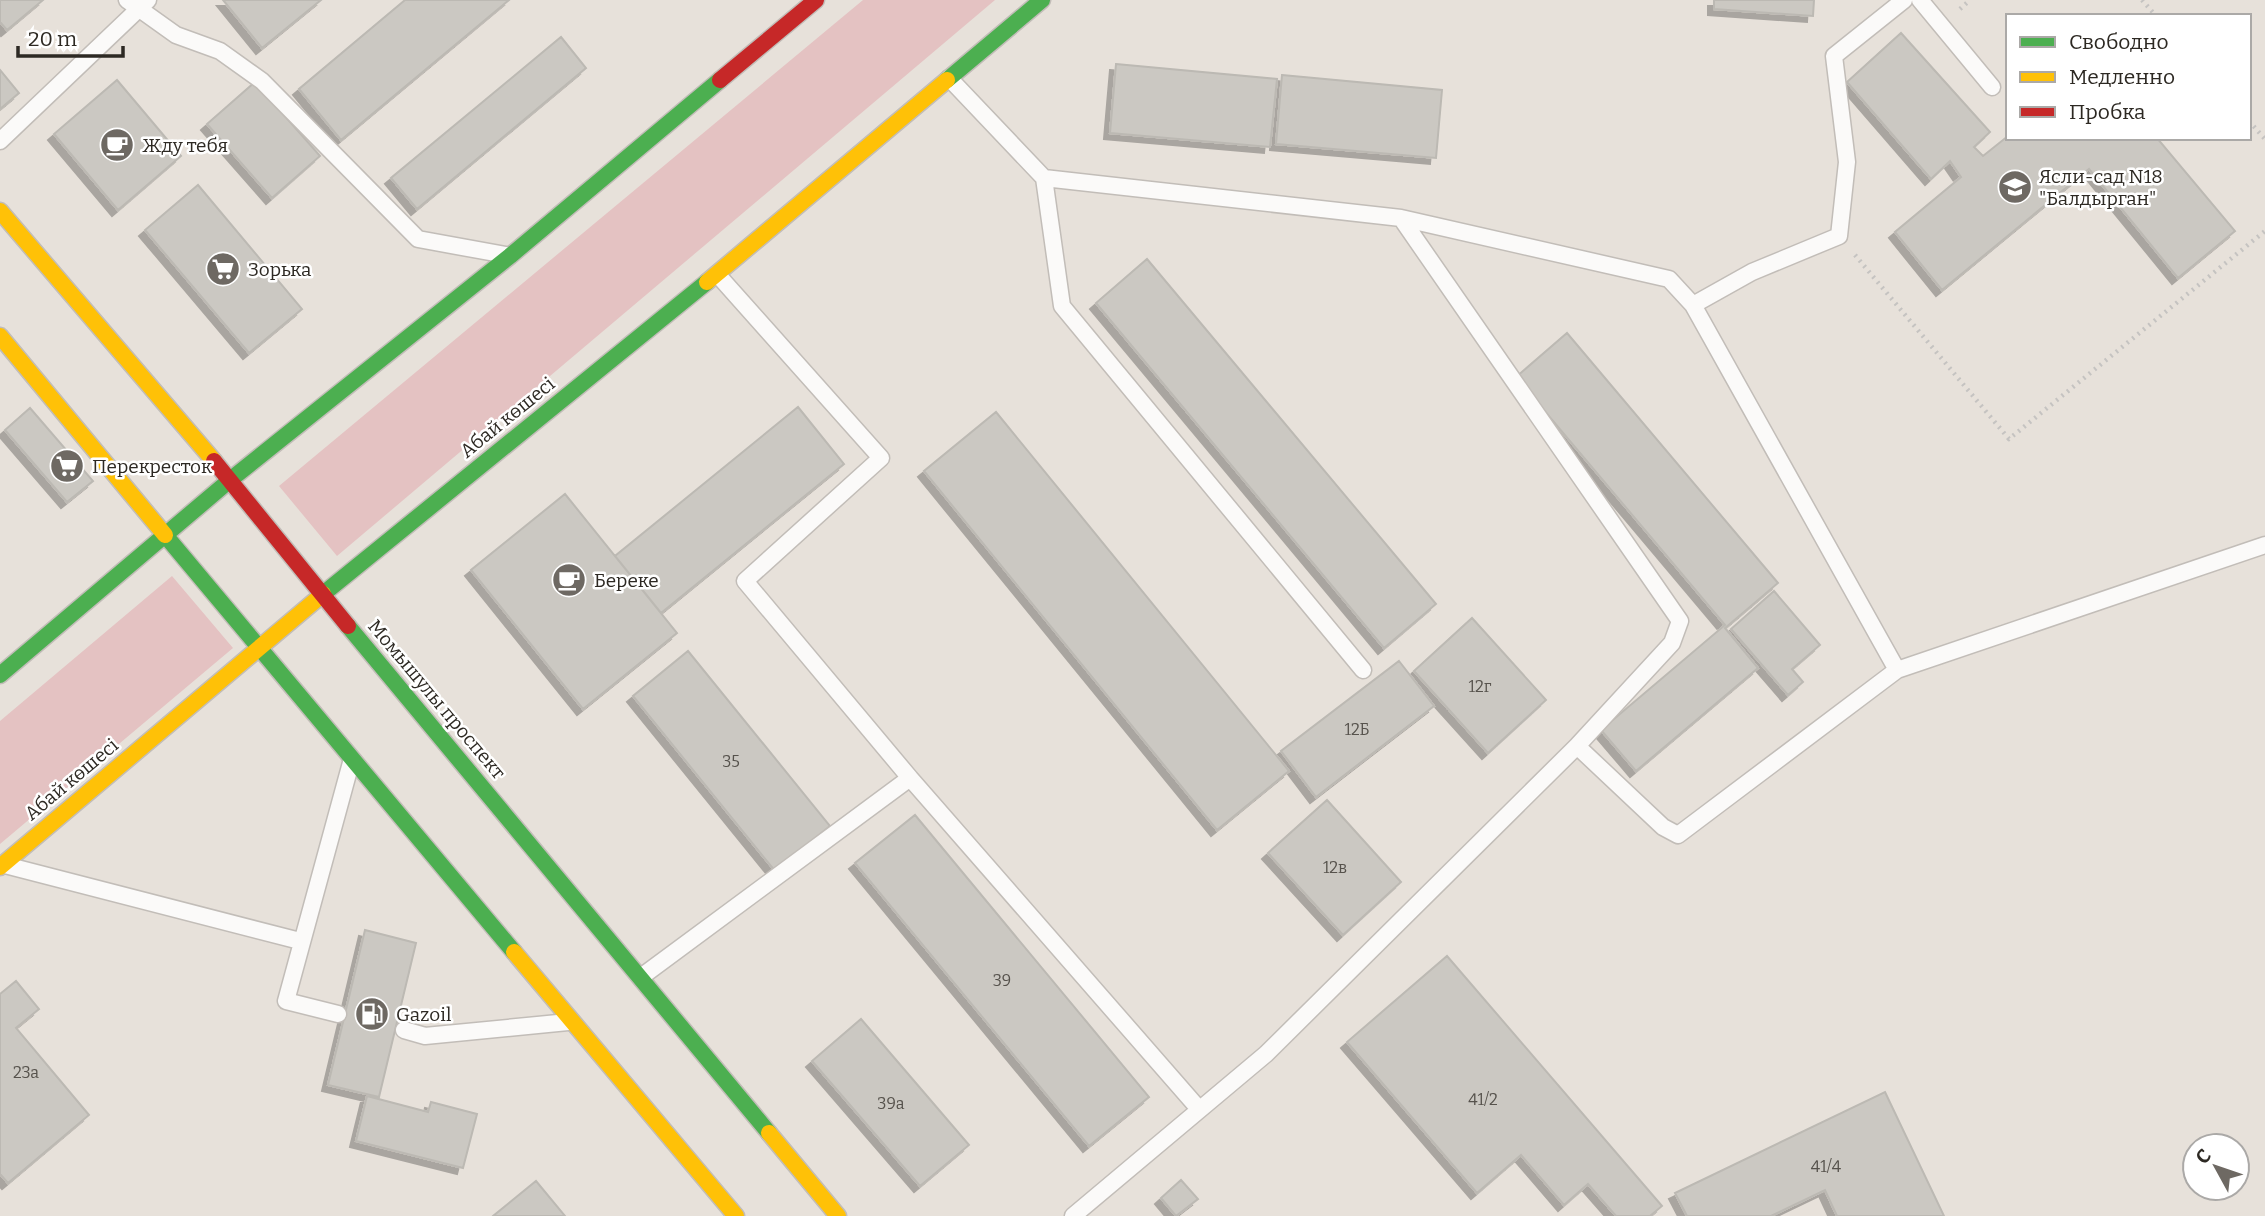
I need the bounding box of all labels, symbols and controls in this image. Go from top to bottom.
scale bar [18,14,122,58]
legend [2006,14,2251,140]
text: 20 m [28,26,77,52]
text: Свободно [2069,29,2169,55]
text: Медленно [2069,64,2175,90]
text: Пробка [2069,99,2146,125]
cafe icon: Жду тебя [98,126,136,164]
place label: Жду тебя [142,134,228,157]
place label: Ясли-сад N18 "Балдырган" [2039,165,2163,210]
school or university icon: Ясли-сад N18 "Балдырган" [1996,168,2034,206]
supermarket icon: Зорька [204,250,242,288]
place label: Зорька [248,258,312,281]
street label: Абай көшесі [455,372,559,463]
supermarket icon: Перекресток [48,447,86,485]
place label: Перекресток [92,455,213,478]
cafe icon: Береке [550,561,588,599]
place label: Береке [594,569,659,592]
street label: Момышулы проспект [363,615,510,784]
house number: 12г [1469,677,1492,696]
house number: 12Б [1344,720,1370,739]
street label: Абай көшесі [20,733,123,825]
house number: 35 [722,752,740,771]
house number: 12в [1323,858,1347,877]
house number: 39 [993,971,1011,990]
fuel station icon: Gazoil [353,995,391,1033]
place label: Gazoil [396,1003,451,1026]
house number: 23а [13,1063,39,1082]
house number: 41/2 [1468,1090,1498,1109]
house number: 39а [877,1094,905,1113]
north arrow [2181,1132,2251,1202]
text: С [2191,1144,2216,1168]
house number: 41/4 [1811,1157,1842,1176]

